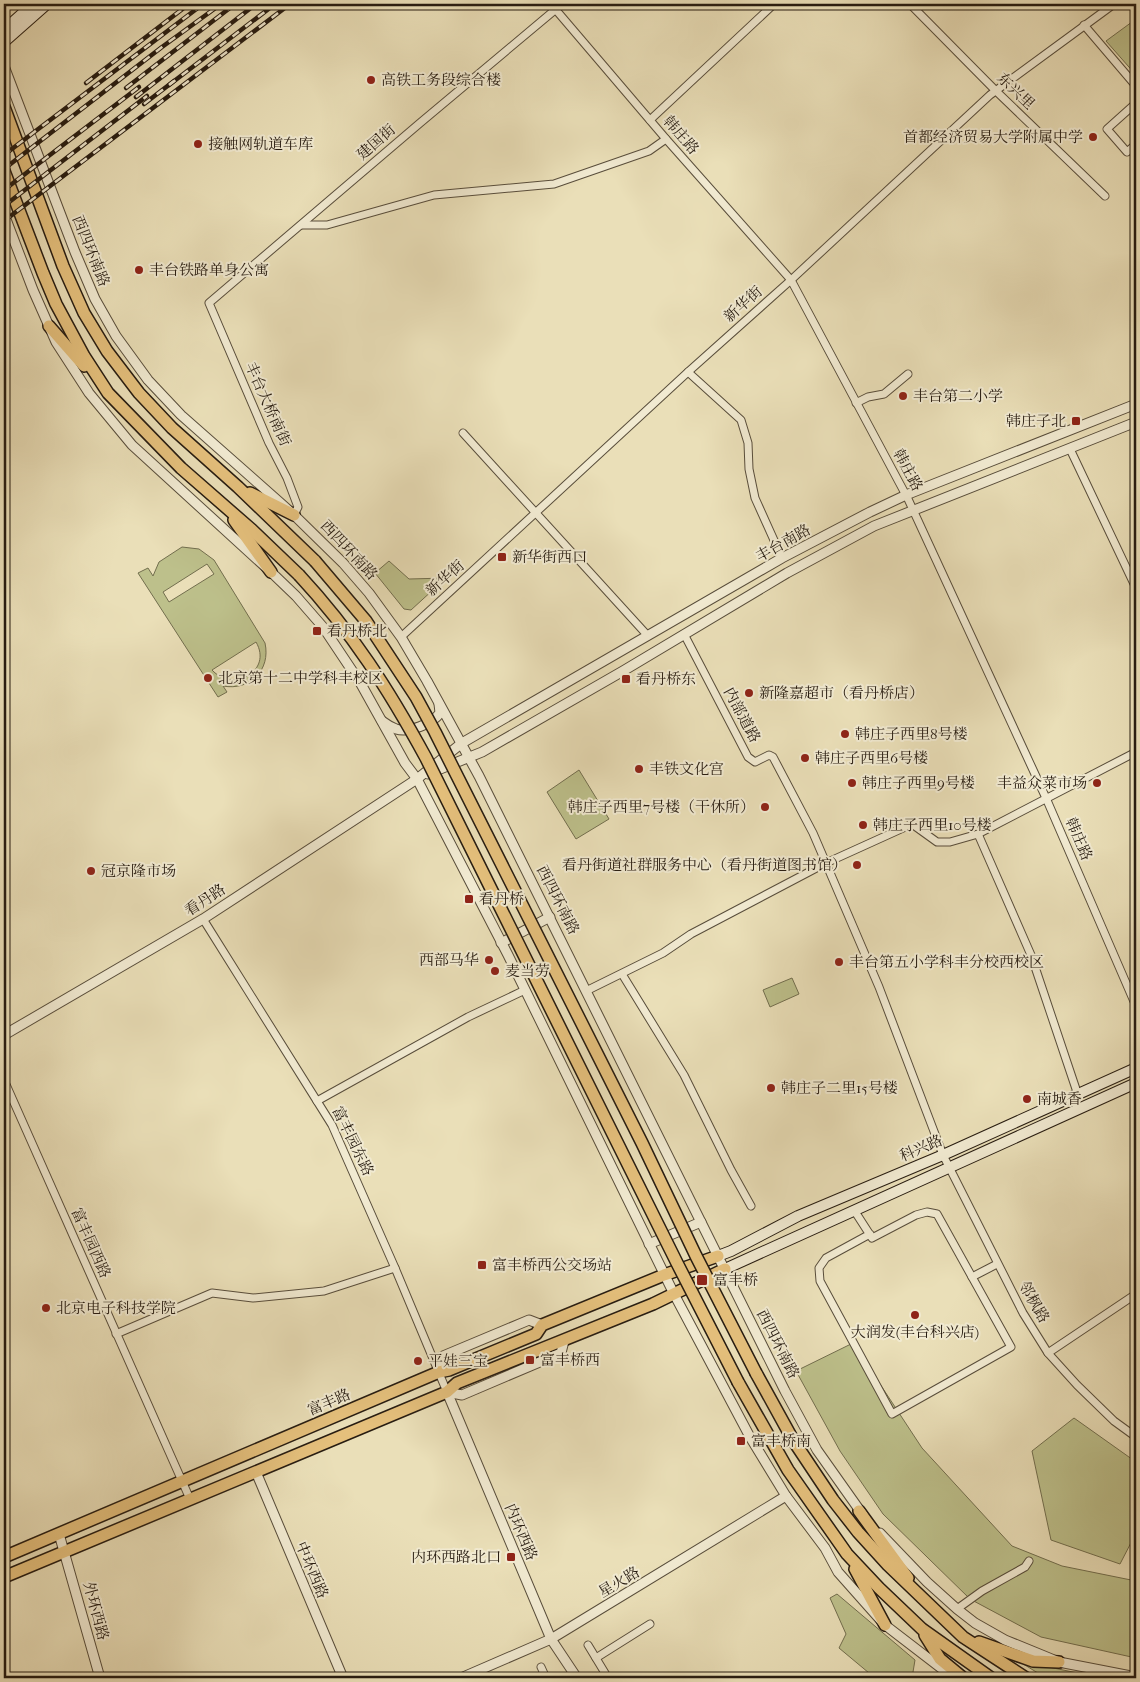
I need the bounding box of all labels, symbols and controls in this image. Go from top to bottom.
street label: 东兴里 [994,69,1038,113]
place label: 高铁工务段综合楼 [381,71,501,89]
marker: 高铁工务段综合楼 [365,74,377,86]
street label: 韩庄路 [659,112,703,158]
street label: 建国街 [353,120,399,164]
place label: 首都经济贸易大学附属中学 [903,128,1083,146]
marker: 首都经济贸易大学附属中学 [1087,131,1099,143]
place label: 接触网轨道车库 [208,135,313,153]
marker: 接触网轨道车库 [192,138,204,150]
street label: 西四环南路 [69,213,113,289]
place label: 丰台铁路单身公寓 [149,261,269,279]
marker: 丰台铁路单身公寓 [133,264,145,276]
street label: 新华街 [720,282,766,326]
street label: 丰台大桥南街 [241,359,295,449]
place label: 丰台第二小学 [913,387,1003,405]
marker: 丰台第二小学 [897,390,909,402]
place label: 韩庄子北 [1006,412,1066,430]
marker: 韩庄子北 [1070,415,1082,427]
street label: 韩庄路 [889,446,927,494]
street label: 西四环南路 [317,516,381,584]
street label: 丰台南路 [752,521,814,565]
place label: 新华街西口 [512,548,587,566]
marker: 新华街西口 [496,551,508,563]
street label: 新华街 [422,556,468,600]
place label: 看丹桥北 [327,622,387,640]
marker: 看丹桥北 [311,625,323,637]
place label: 北京第十二中学科丰校区 [218,669,383,687]
place label: 看丹桥东 [636,670,696,688]
marker: 北京第十二中学科丰校区 [202,672,214,684]
marker: 看丹桥东 [620,673,632,685]
street label: 内部道路 [720,684,764,746]
place label: 新隆嘉超市（看丹桥店） [759,684,924,702]
marker: 新隆嘉超市（看丹桥店） [743,687,755,699]
place label: 韩庄子西里8号楼 [855,725,968,743]
marker: 韩庄子西里8号楼 [839,728,851,740]
place label: 韩庄子西里6号楼 [815,749,928,767]
marker: 韩庄子西里6号楼 [799,752,811,764]
place label: 丰铁文化宫 [649,760,724,778]
marker: 丰铁文化宫 [633,763,645,775]
place label: 韩庄子西里9号楼 [862,774,975,792]
place label: 丰益众菜市场 [997,774,1087,792]
marker: 韩庄子西里9号楼 [846,777,858,789]
marker: 丰益众菜市场 [1091,777,1103,789]
place label: 韩庄子西里7号楼（干休所） [568,798,755,816]
marker: 韩庄子西里7号楼（干休所） [759,801,771,813]
street label: 韩庄路 [1062,815,1096,863]
place label: 韩庄子西里10号楼 [873,816,992,834]
marker: 韩庄子西里10号楼 [857,819,869,831]
place label: 看丹街道社群服务中心（看丹街道图书馆） [562,856,847,874]
marker: 看丹街道社群服务中心（看丹街道图书馆） [851,859,863,871]
place label: 冠京隆市场 [101,862,176,880]
street label: 西四环南路 [533,862,583,938]
marker: 冠京隆市场 [85,865,97,877]
street label: 看丹路 [181,880,229,920]
place label: 看丹桥 [479,890,524,908]
marker: 看丹桥 [463,893,475,905]
place label: 西部马华 [419,951,479,969]
place label: 丰台第五小学科丰分校西校区 [849,953,1044,971]
marker: 西部马华 [483,954,495,966]
marker: 丰台第五小学科丰分校西校区 [833,956,845,968]
place label: 麦当劳 [505,962,550,980]
marker: 麦当劳 [489,965,501,977]
place label: 韩庄子二里15号楼 [781,1079,898,1097]
marker: 韩庄子二里15号楼 [765,1082,777,1094]
place label: 南城香 [1037,1090,1082,1108]
marker: 南城香 [1021,1093,1033,1105]
street label: 富丰园东路 [328,1103,378,1179]
street label: 科兴路 [897,1131,945,1165]
street label: 富丰园西路 [68,1205,114,1281]
place label: 富丰桥西公交场站 [492,1256,612,1274]
marker: 富丰桥西公交场站 [476,1259,488,1271]
place label: 富丰桥 [713,1271,758,1289]
marker: 富丰桥 [695,1273,709,1287]
street label: 邻枫路 [1015,1278,1053,1326]
place label: 北京电子科技学院 [56,1299,176,1317]
marker: 北京电子科技学院 [40,1302,52,1314]
street label: 西四环南路 [753,1306,803,1382]
marker: 大润发(丰台科兴店) [909,1309,921,1321]
place label: 大润发(丰台科兴店) [851,1323,979,1341]
place label: 富丰桥西 [540,1351,600,1369]
place label: 平娃三宝 [428,1352,488,1370]
marker: 富丰桥西 [524,1354,536,1366]
marker: 平娃三宝 [412,1355,424,1367]
street label: 富丰路 [305,1385,353,1419]
place label: 富丰桥南 [751,1432,811,1450]
marker: 富丰桥南 [735,1435,747,1447]
street label: 内环西路 [501,1501,541,1563]
street label: 中环西路 [292,1539,332,1601]
place label: 内环西路北口 [411,1548,501,1566]
marker: 内环西路北口 [505,1551,517,1563]
street label: 星火路 [595,1563,643,1601]
street label: 外环西路 [80,1580,112,1642]

